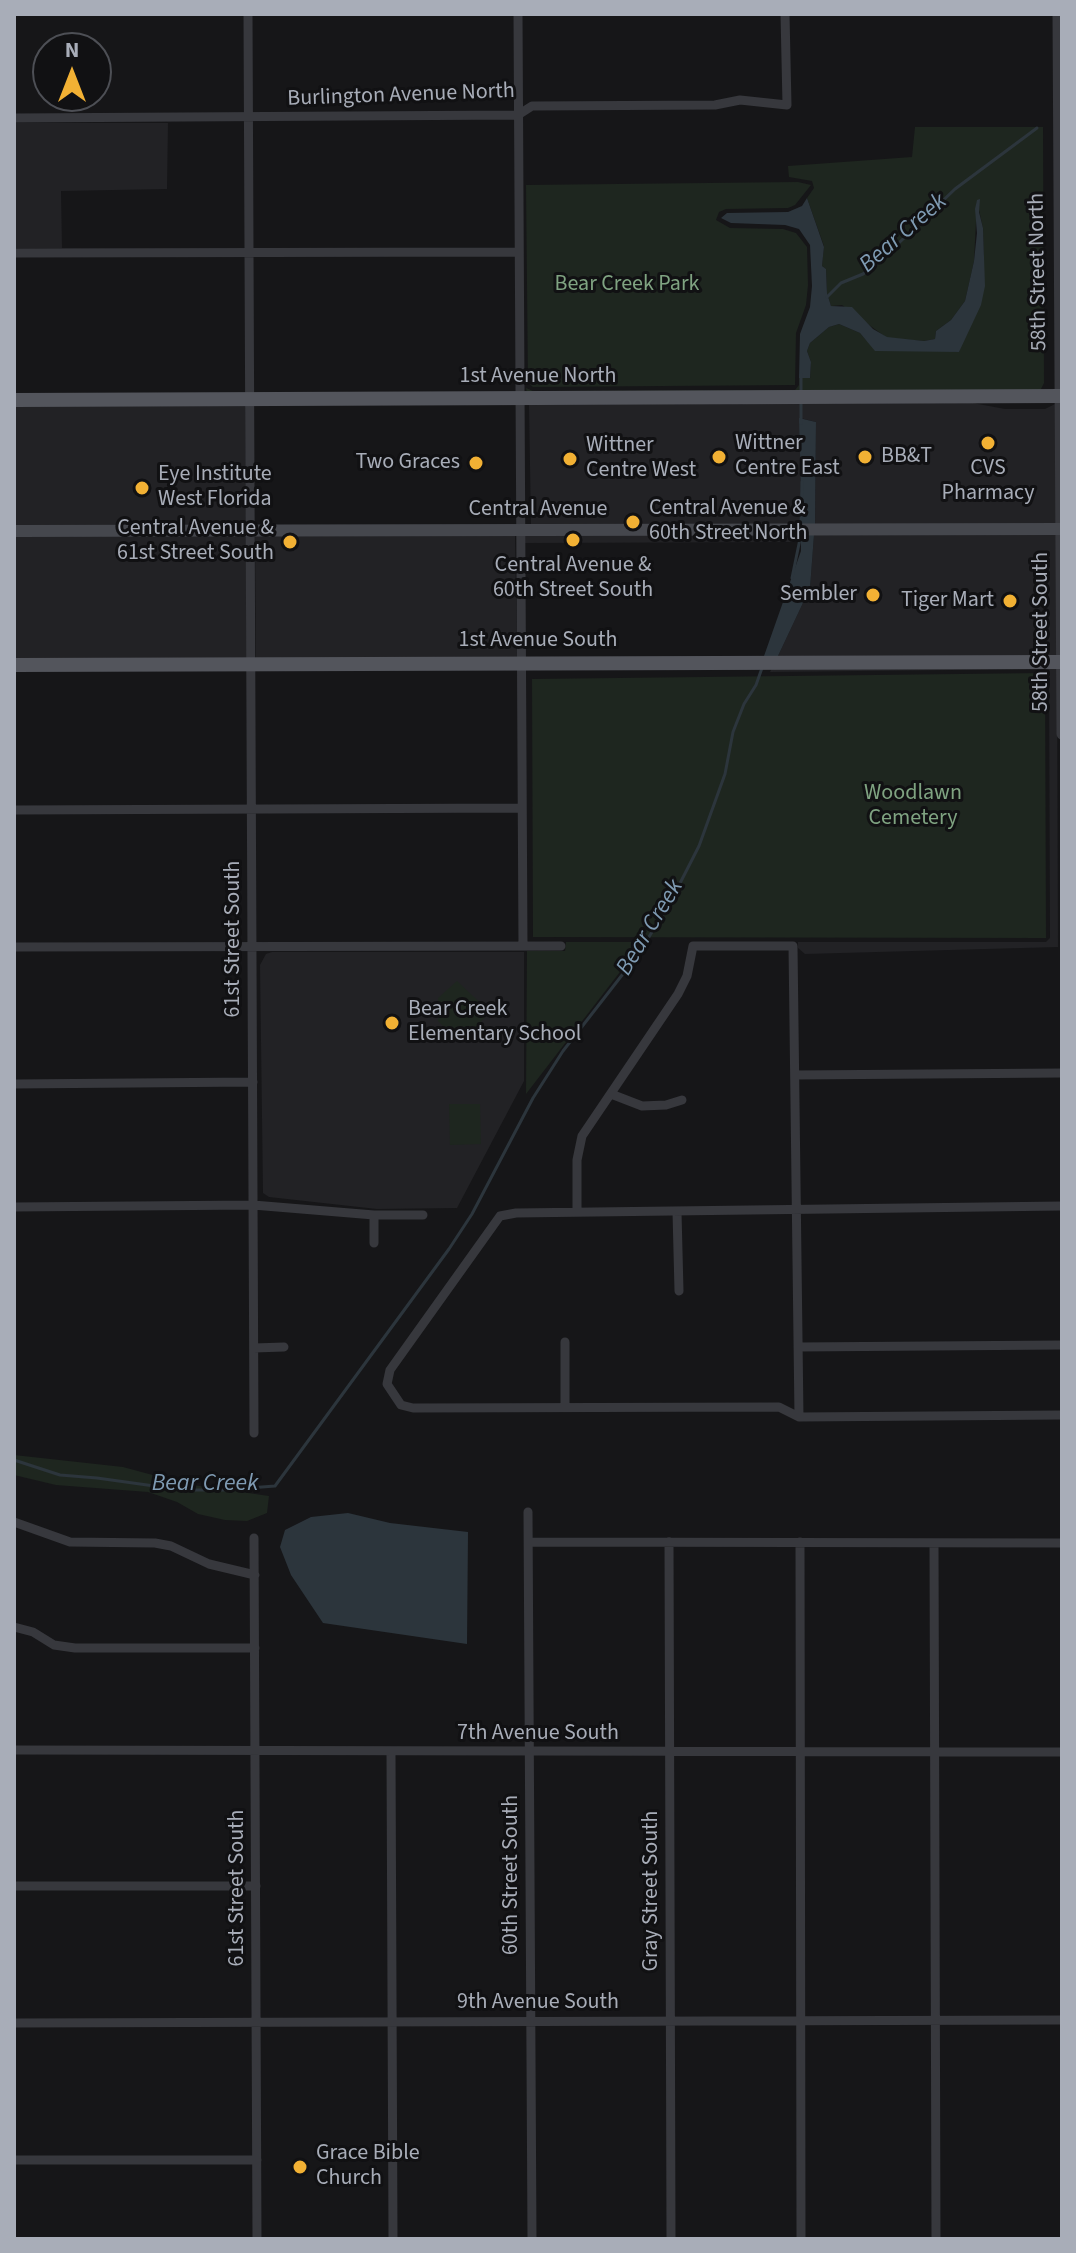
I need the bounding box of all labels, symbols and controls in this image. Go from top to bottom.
north arrow [32,32,112,112]
text: N [65,34,79,66]
street label: Burlington Avenue North [287,79,515,113]
water label: Bear Creek [854,188,954,280]
street label: 58th Street North [1024,193,1054,351]
park label: Bear Creek Park [555,272,699,298]
street label: 1st Avenue North [460,364,616,390]
place label: Wittner Centre East [735,431,840,482]
place label: Wittner Centre West [586,433,696,484]
marker: CVS Pharmacy [979,434,997,452]
place label: BB&T [881,444,932,470]
marker: Wittner Centre East [710,448,728,466]
marker: BB&T [856,448,874,466]
place label: Two Graces [355,450,460,476]
marker: Wittner Centre West [561,450,579,468]
marker: Two Graces [467,454,485,472]
place label: CVS Pharmacy [942,456,1034,508]
place label: Eye Institute West Florida [158,462,272,514]
marker: Eye Institute West Florida [133,479,151,497]
place label: Central Avenue & 60th Street North [649,496,807,548]
street label: Central Avenue [469,497,607,523]
marker: Central Avenue & 60th Street North [624,513,642,531]
place label: Central Avenue & 61st Street South [117,516,274,568]
marker: Central Avenue & 60th Street South [564,531,582,549]
marker: Central Avenue & 61st Street South [281,533,299,551]
street label: 58th Street South [1029,552,1055,712]
place label: Central Avenue & 60th Street South [493,553,653,604]
place label: Sembler [780,582,857,608]
marker: Sembler [864,586,882,604]
place label: Tiger Mart [901,588,994,614]
marker: Tiger Mart [1001,592,1019,610]
street label: 1st Avenue South [459,628,617,654]
park label: Woodlawn Cemetery [864,781,962,832]
street label: 61st Street South [221,860,247,1018]
water label: Bear Creek [611,875,691,981]
place label: Bear Creek Elementary School [408,997,581,1048]
marker: Bear Creek Elementary School [383,1014,401,1032]
water label: Bear Creek [152,1471,258,1499]
street label: 7th Avenue South [457,1721,619,1747]
street label: 60th Street South [499,1795,525,1955]
street label: 61st Street South [225,1809,251,1967]
street label: Gray Street South [639,1810,665,1972]
street label: 9th Avenue South [457,1990,619,2016]
place label: Grace Bible Church [316,2141,420,2192]
marker: Grace Bible Church [291,2158,309,2176]

